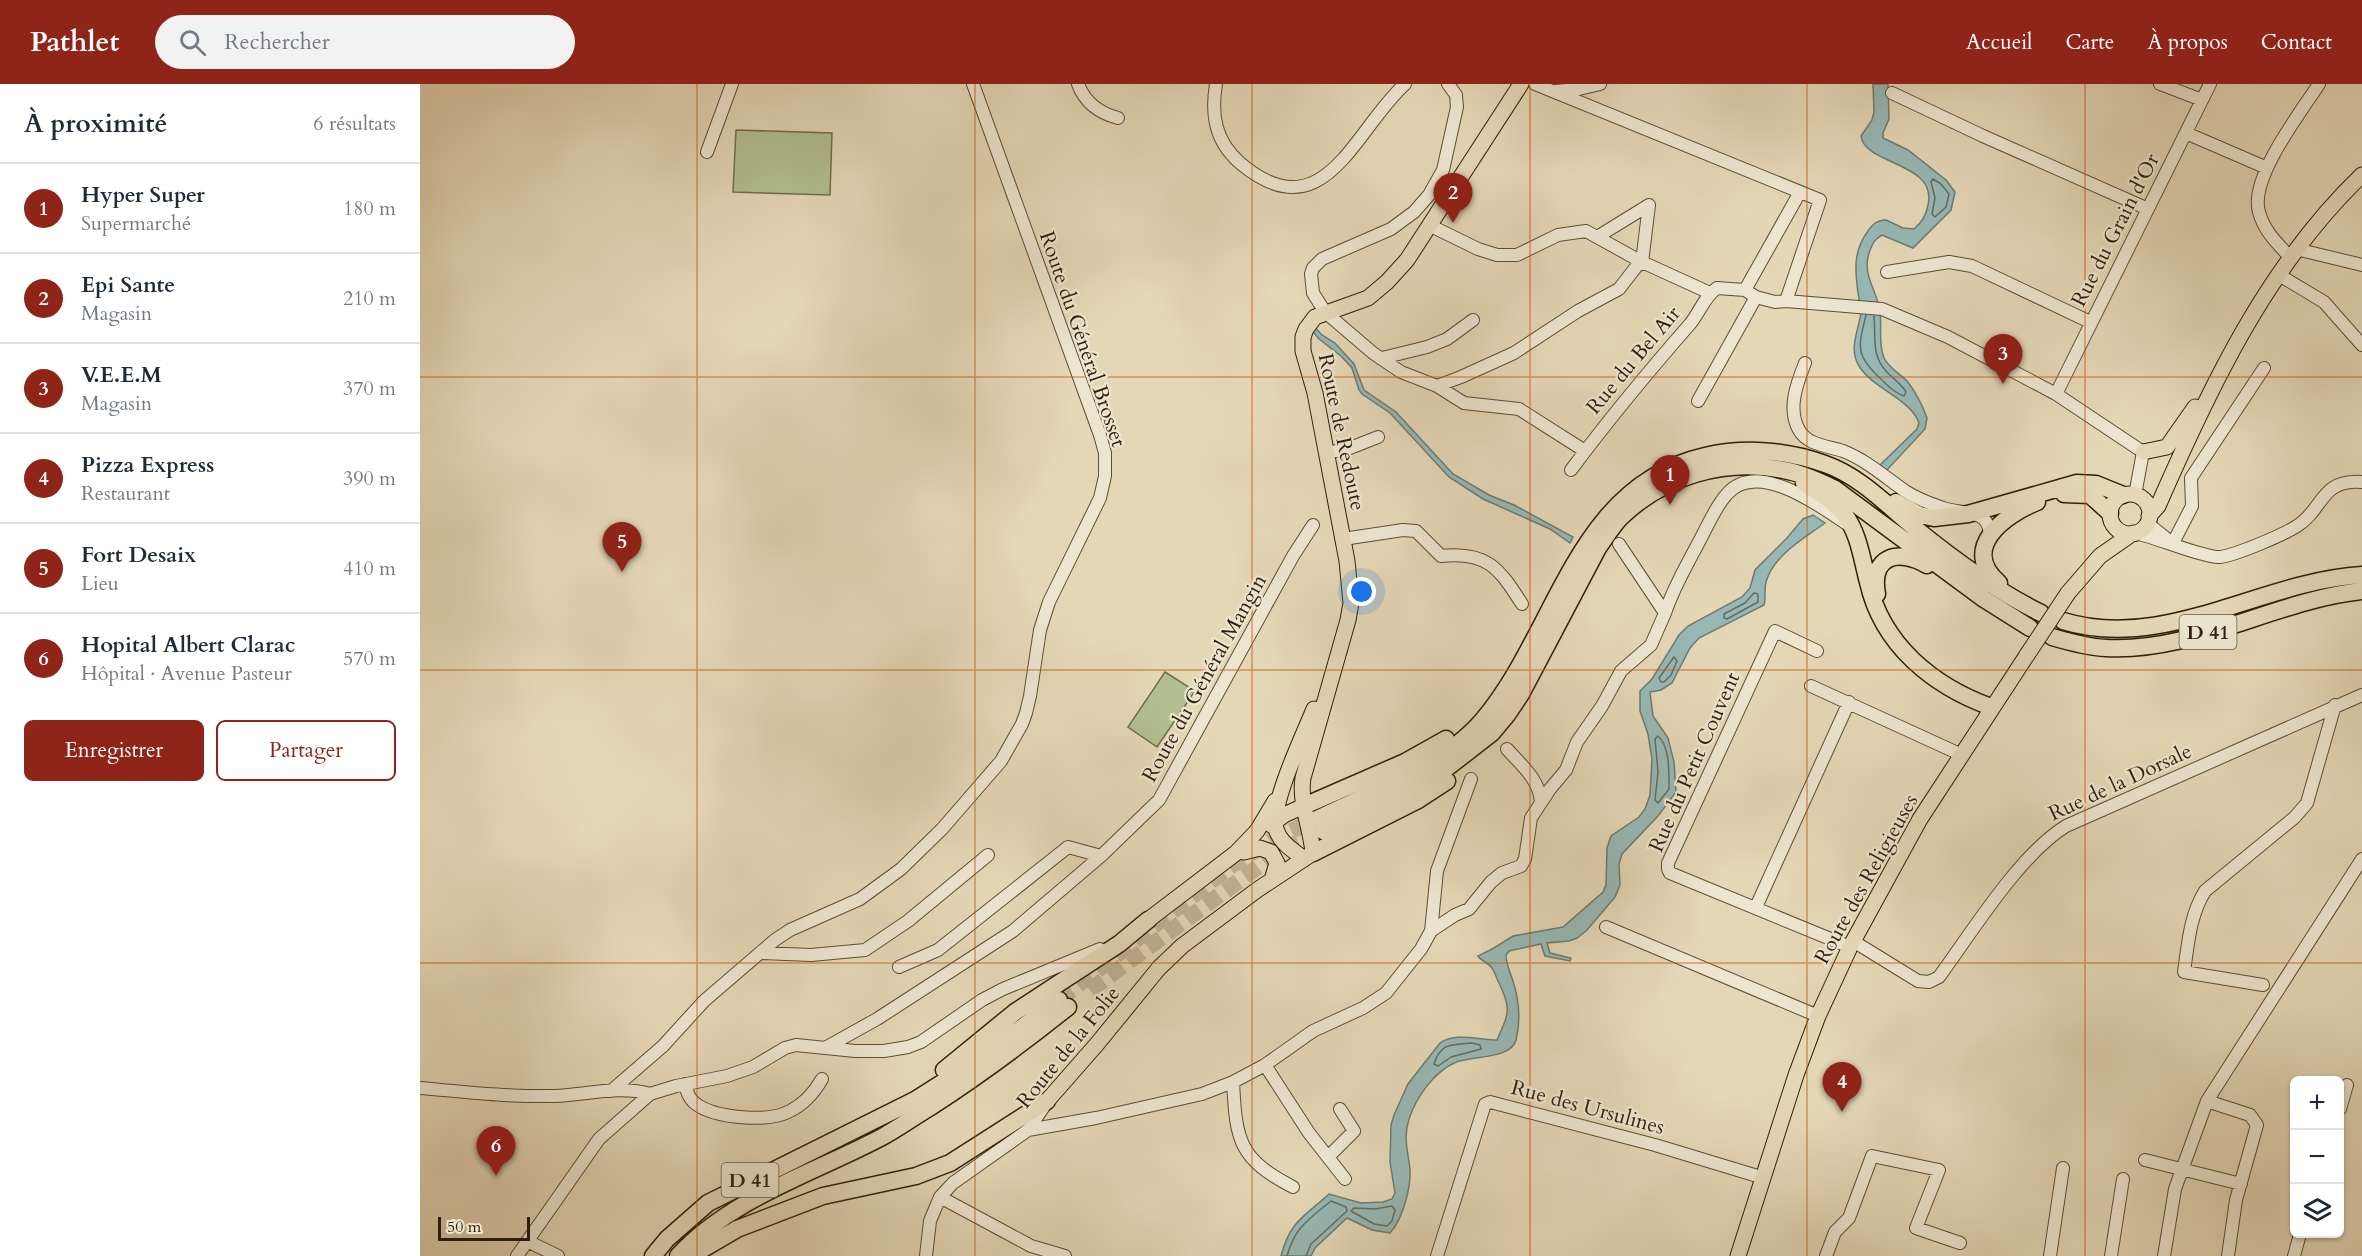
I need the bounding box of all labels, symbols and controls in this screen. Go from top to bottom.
search box [155,15,575,69]
text: Pathlet [30,23,119,61]
icon: search [176,26,209,59]
text: Rechercher [224,27,330,57]
text: Accueil [1966,28,2032,57]
text: Carte [2065,28,2114,57]
text: À propos [2147,28,2228,57]
text: Contact [2261,28,2332,57]
text: À proximité [24,106,167,141]
text: 6 résultats [313,110,396,137]
street label: Rue du Grain d'Or [2064,148,2167,312]
pin: 2 [1434,174,1472,223]
text: Hyper Super [81,180,205,210]
text: 1 [38,195,49,222]
text: 180 m [343,195,396,222]
text: Supermarché [81,210,191,237]
street label: Route du Général Brosset [1032,227,1133,451]
text: Epi Sante [81,270,175,300]
text: 2 [38,285,49,312]
text: 210 m [343,285,396,312]
text: Magasin [81,300,152,327]
street label: Rue du Bel Air [1580,300,1687,421]
pin: 3 [1984,334,2022,384]
street label: Route de Redoute [1311,351,1372,513]
text: V.E.E.M [81,360,162,390]
text: 3 [38,375,49,402]
text: 370 m [343,375,396,402]
text: Magasin [81,390,152,417]
text: Pizza Express [81,450,214,480]
pin: 1 [1650,456,1690,505]
text: 4 [38,465,49,492]
text: 390 m [343,465,396,492]
text: Restaurant [81,480,170,507]
pin: 5 [602,522,642,572]
text: Fort Desaix [81,540,196,570]
text: 5 [38,555,49,582]
text: 410 m [343,555,396,582]
street label: Route du Général Mangin [1135,569,1274,787]
text: Lieu [81,570,119,597]
your location [1347,577,1376,606]
road number: D 41 [2180,615,2236,649]
text: Hopital Albert Clarac [81,630,295,660]
text: 6 [38,645,49,672]
text: 570 m [343,645,396,672]
text: Hôpital · Avenue Pasteur [81,660,292,687]
street label: Rue du Petit Couvent [1642,667,1747,857]
button: Enregistrer [24,720,204,781]
button: Partager [216,720,396,781]
street label: Rue de la Dorsale [2044,737,2196,828]
street label: Route des Religieuses [1808,789,1925,969]
street label: Route de la Folie [1010,980,1127,1115]
pin: 4 [1822,1062,1862,1112]
street label: Rue des Ursulines [1508,1073,1668,1142]
map controls [2290,1076,2344,1238]
button: + [2290,1076,2344,1130]
pin: 6 [476,1126,516,1176]
button: − [2290,1130,2344,1184]
road number: D 41 [722,1163,778,1197]
button: layers [2290,1184,2344,1238]
scale bar [438,1214,530,1242]
text: 50 m [447,1216,481,1238]

